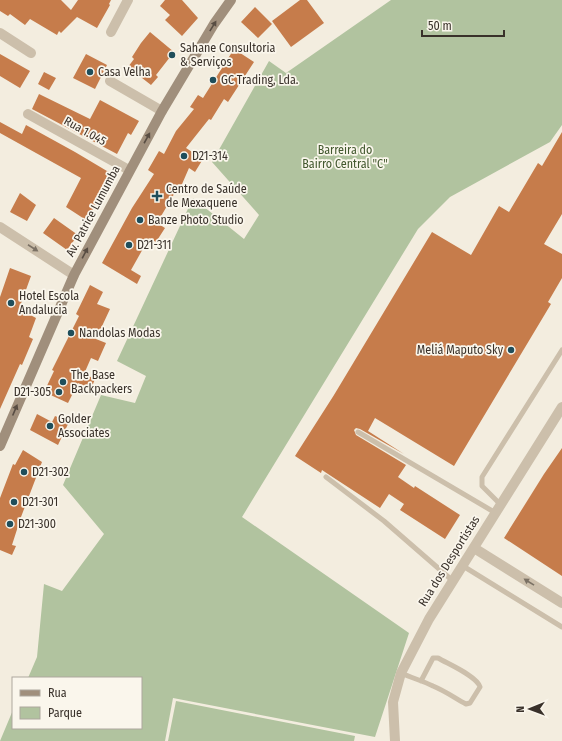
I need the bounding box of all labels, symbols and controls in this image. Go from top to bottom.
scale bar [422,12,504,38]
text: 50 m [428,19,452,33]
one-way arrow [209,21,217,31]
place label: Sahane Consultoria & Serviços [180,41,275,69]
marker: Sahane Consultoria & Serviços [167,50,177,60]
place label: Casa Velha [98,65,151,79]
marker: Casa Velha [85,67,95,77]
place label: GC Trading, Lda. [221,73,299,87]
marker: GC Trading, Lda. [208,75,218,85]
street label: Rua 1.045 [61,114,109,149]
one-way arrow [143,132,150,144]
park label: Barreira do Bairro Central "C" [302,143,388,171]
place label: D21-314 [192,149,228,163]
marker: D21-314 [179,151,189,161]
street label: Av. Patrice Lumumba [63,163,123,259]
place label: Centro de Saúde de Mexaquene [166,182,247,210]
marker: Centro de Saúde de Mexaquene [151,190,163,202]
place label: Banze Photo Studio [148,213,244,227]
marker: Banze Photo Studio [135,215,145,225]
place label: D21-311 [137,238,171,252]
marker: D21-311 [124,240,134,250]
one-way arrow [27,245,39,252]
one-way arrow [82,247,89,259]
place label: Hotel Escola Andalucia [19,289,79,317]
marker: Hotel Escola Andalucia [6,298,16,308]
place label: Nandolas Modas [79,326,160,340]
marker: Nandolas Modas [66,328,76,338]
place label: Meliá Maputo Sky [417,343,504,357]
marker: Meliá Maputo Sky [506,345,516,355]
place label: The Base Backpackers [71,368,132,396]
marker: The Base Backpackers [58,377,68,387]
place label: D21-305 [14,385,51,399]
marker: D21-305 [54,387,64,397]
one-way arrow [12,404,18,415]
place label: Golder Associates [58,412,110,440]
marker: Golder Associates [45,421,55,431]
place label: D21-302 [32,465,69,479]
marker: D21-302 [19,467,29,477]
place label: D21-301 [22,495,58,509]
marker: D21-301 [9,497,19,507]
street label: Rua dos Desportistas [416,513,482,609]
place label: D21-300 [18,517,56,531]
marker: D21-300 [5,519,15,529]
one-way arrow [524,578,534,586]
legend [12,677,142,729]
text: Rua [48,686,67,700]
north arrow [510,689,550,729]
text: Parque [48,706,82,720]
text: N [514,706,527,713]

